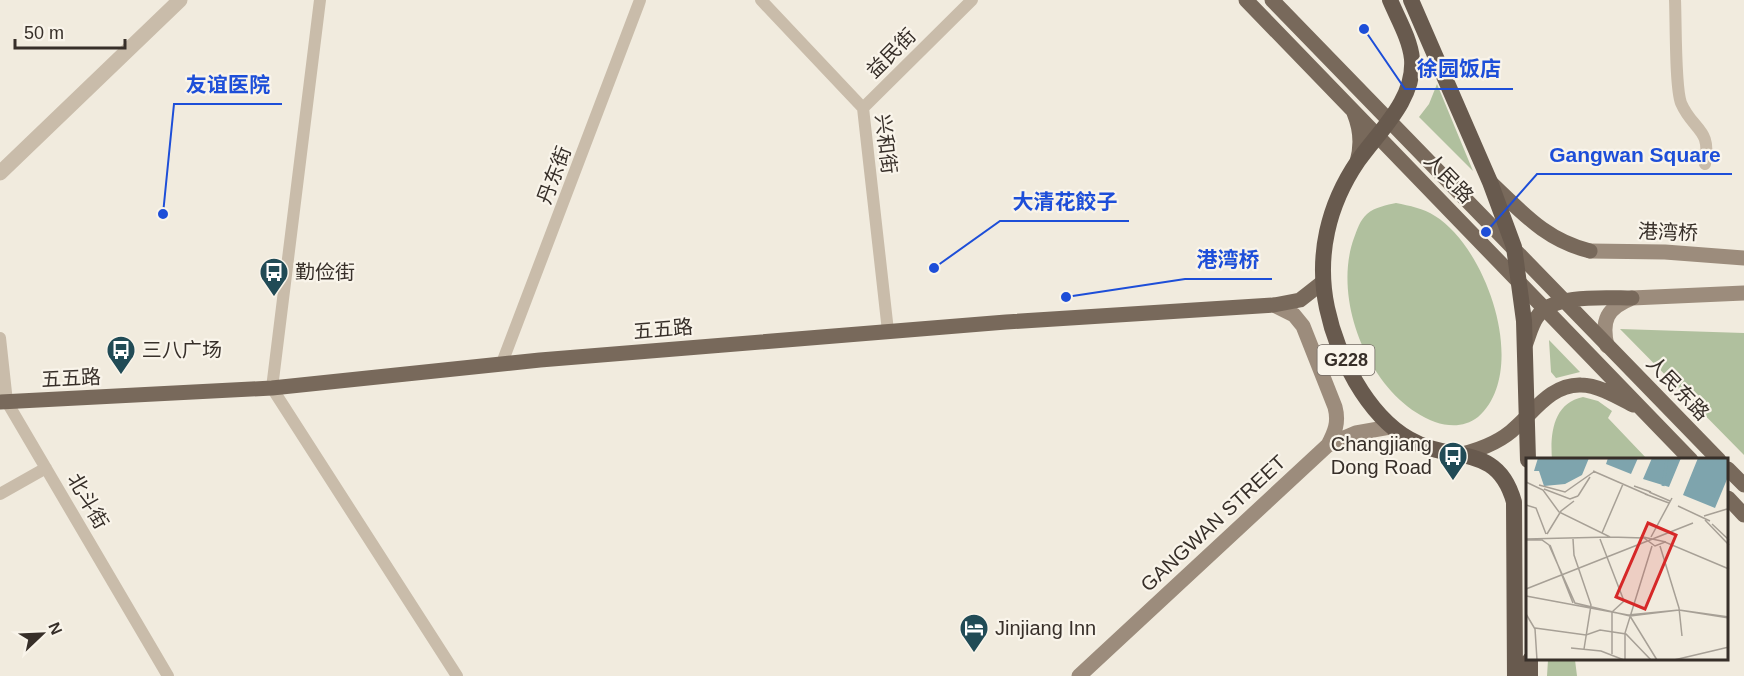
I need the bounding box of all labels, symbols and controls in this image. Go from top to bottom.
scale bar [15,12,124,50]
text: 50 m [24,23,64,43]
street label: 益民街 [862,24,920,82]
callout: 徐园饭店 [1405,50,1513,89]
text: 徐园饭店 [1417,57,1501,80]
callout: 友谊医院 [174,65,282,104]
text: 友谊医院 [186,73,270,96]
street label: 兴和街 [871,113,901,175]
callout: Gangwan Square [1537,135,1732,174]
street label: 丹东街 [533,143,575,207]
text: Gangwan Square [1549,143,1721,166]
street label: 人民路 [1420,149,1478,207]
callout: 大清花餃子 [1000,182,1129,221]
text: 大清花餃子 [1013,190,1118,213]
street label: 港湾桥 [1638,220,1698,244]
callout: 港湾桥 [1185,240,1272,279]
text: 港湾桥 [1197,248,1260,271]
bus stop icon: 勤俭街 [258,256,290,298]
place label: 勤俭街 [295,261,355,283]
street label: 五五路 [632,315,694,343]
bus stop icon: 三八广场 [105,334,137,376]
place label: 三八广场 [142,339,222,361]
road number: G228 [1318,345,1374,375]
street label: 人民东路 [1642,352,1714,424]
street label: 五五路 [40,365,102,391]
place label: Changjiang Dong Road [1331,433,1432,478]
bus stop icon: Changjiang Dong Road [1437,440,1469,482]
street label: GANGWAN STREET [1136,450,1290,596]
inset map [1526,458,1729,661]
street label: 北斗街 [63,470,113,532]
north arrow [12,604,72,664]
hotel icon: Jinjiang Inn [958,612,990,654]
place label: Jinjiang Inn [995,617,1096,639]
text: N [45,620,65,637]

